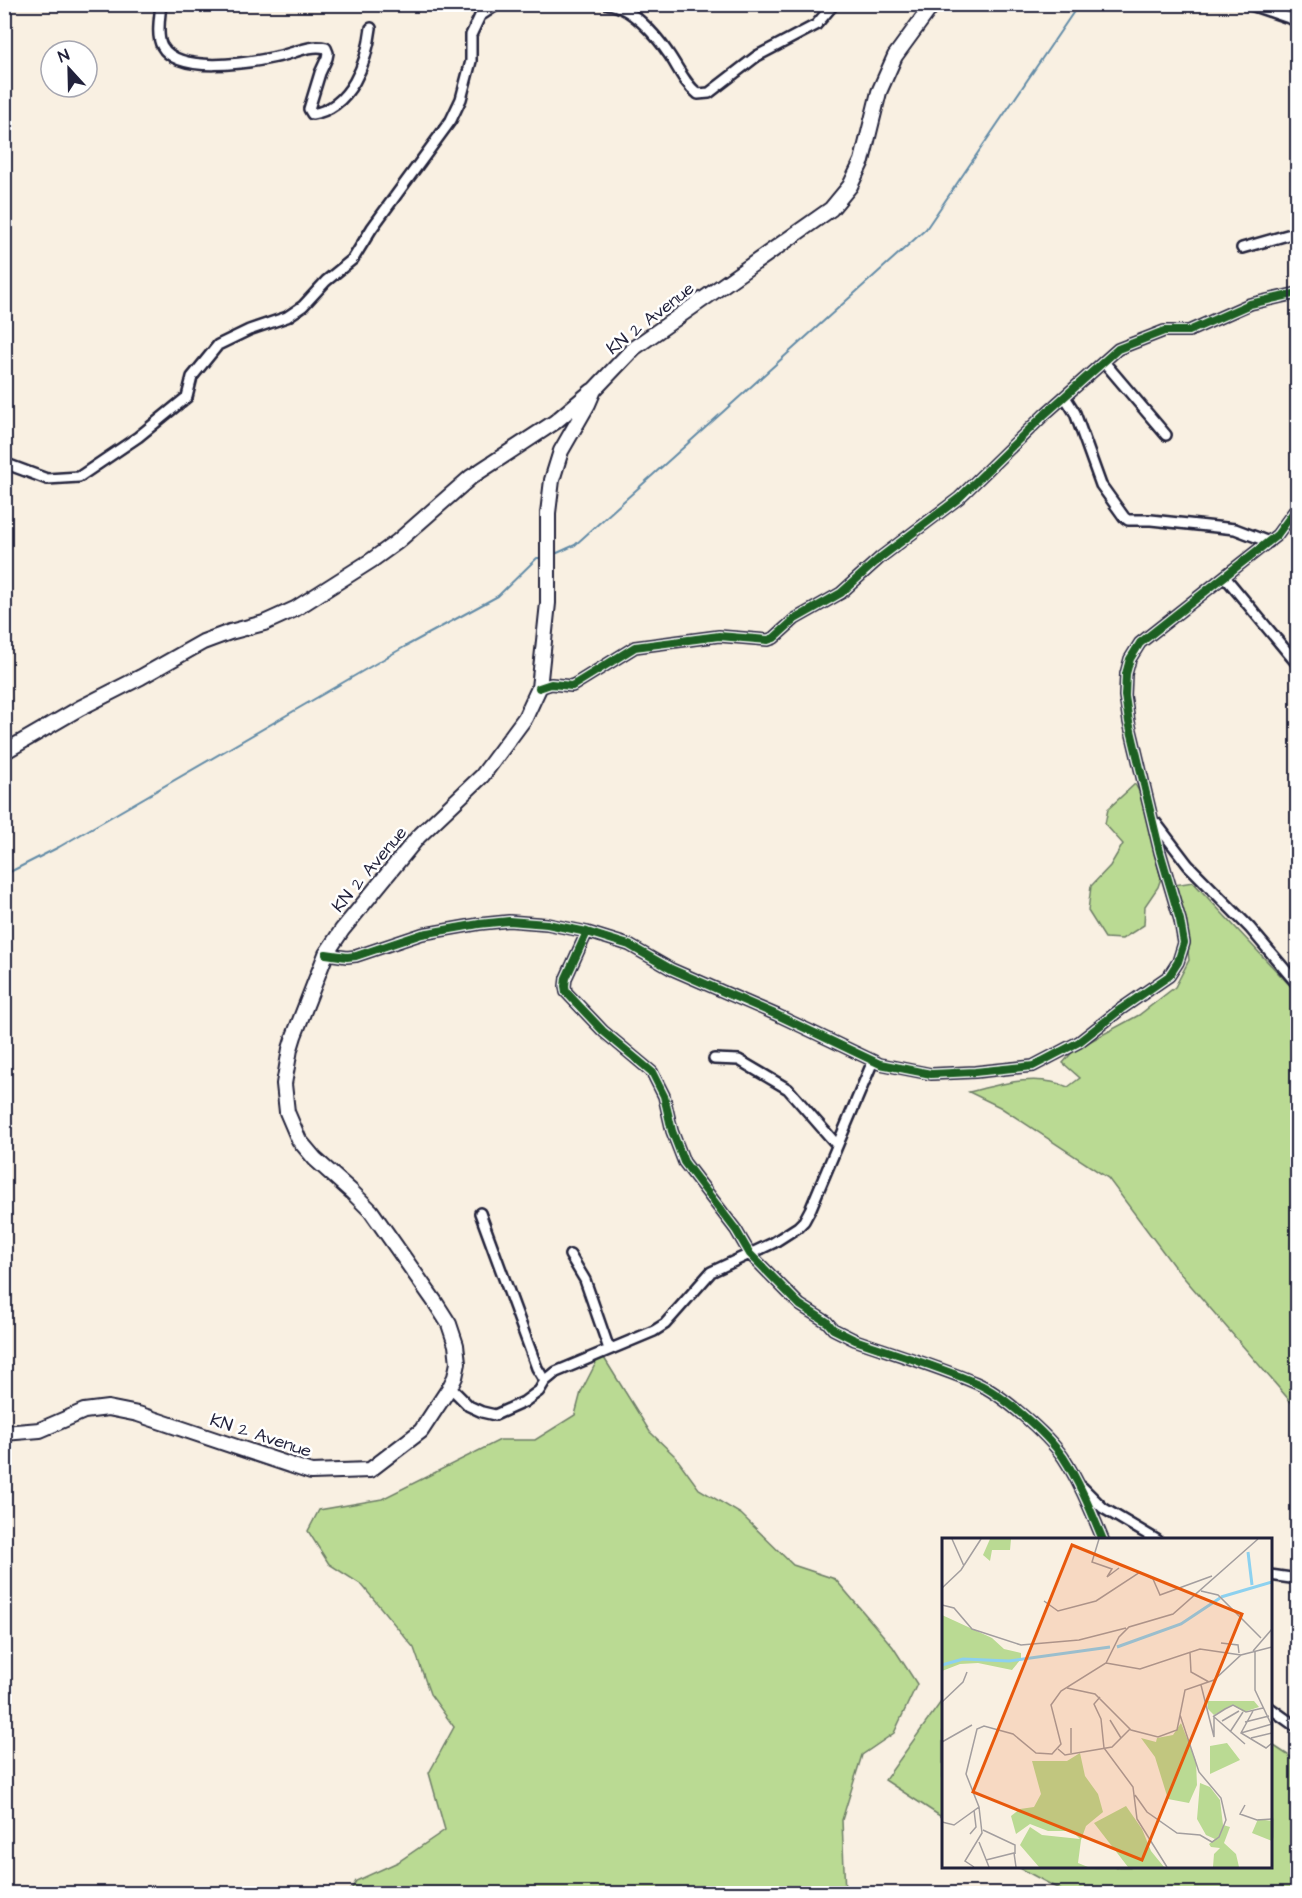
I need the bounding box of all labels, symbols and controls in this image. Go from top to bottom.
north arrow [39,39,99,99]
text: N [55,44,73,68]
street label: KN 2 Avenue [601,276,700,361]
street label: KN 2 Avenue [326,821,413,918]
street label: KN 2 Avenue [207,1407,315,1464]
inset map [942,1538,1272,1868]

